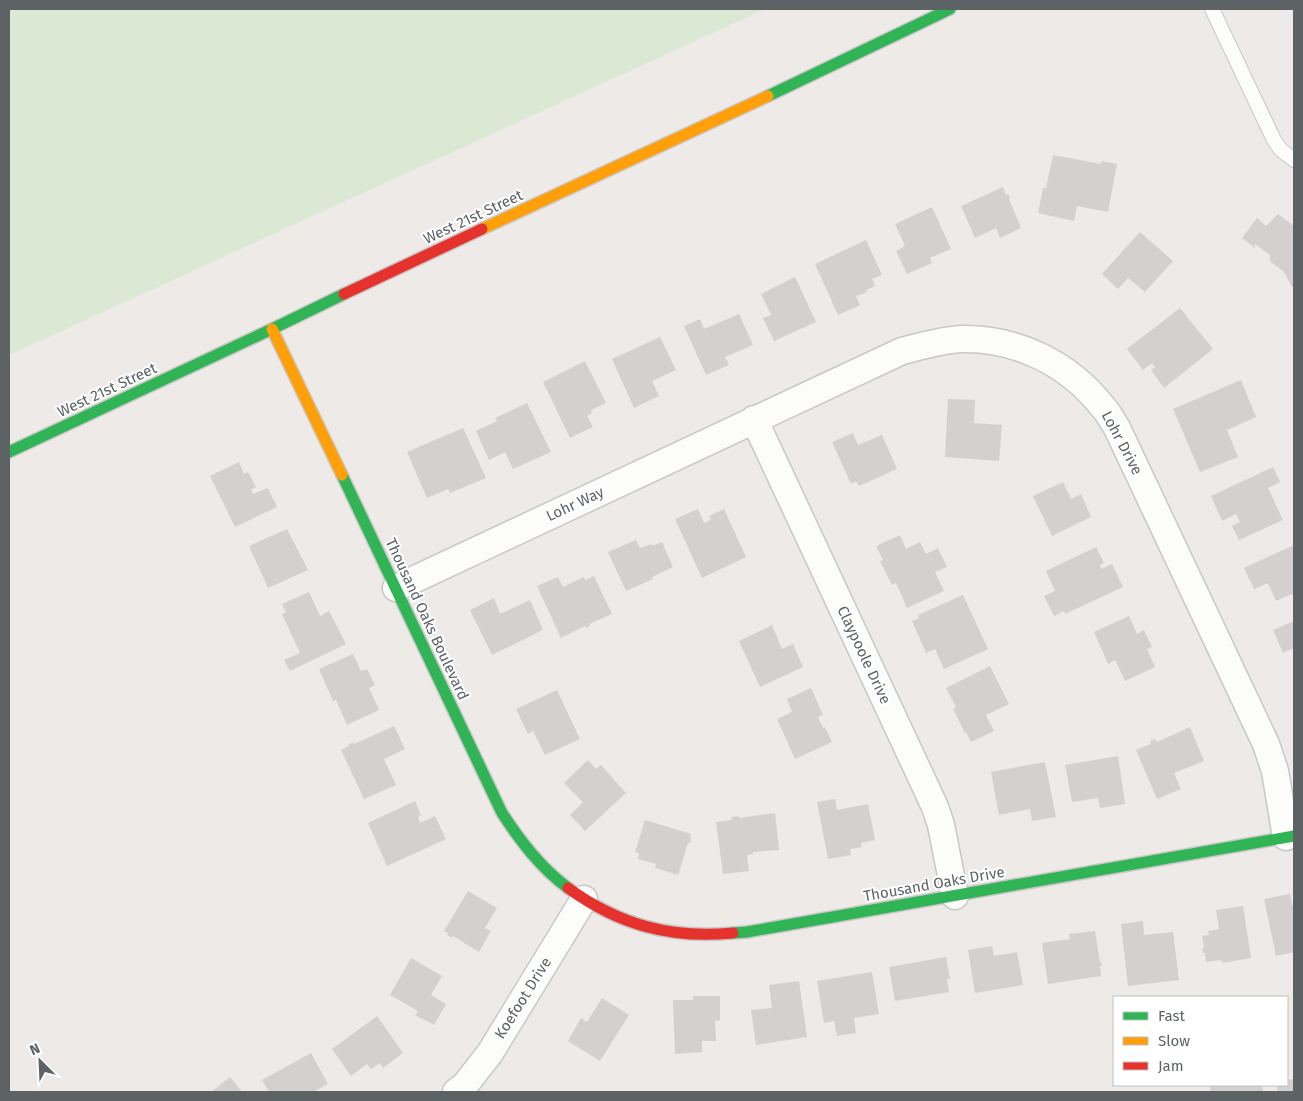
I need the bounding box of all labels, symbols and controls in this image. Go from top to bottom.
street label: West 21st Street [421,186,526,248]
street label: West 21st Street [55,359,160,421]
street label: Lohr Drive [1098,408,1146,478]
street label: Lohr Way [543,483,607,525]
street label: Thousand Oaks Boulevard [382,535,472,703]
street label: Claypoole Drive [833,603,895,707]
street label: Thousand Oaks Drive [862,863,1006,905]
street label: Koefoot Drive [491,954,555,1042]
legend [1113,996,1288,1086]
text: Fast [1158,1007,1185,1025]
text: Slow [1158,1032,1190,1050]
north arrow [15,1036,65,1086]
text: N [27,1040,43,1059]
text: Jam [1158,1057,1184,1075]

